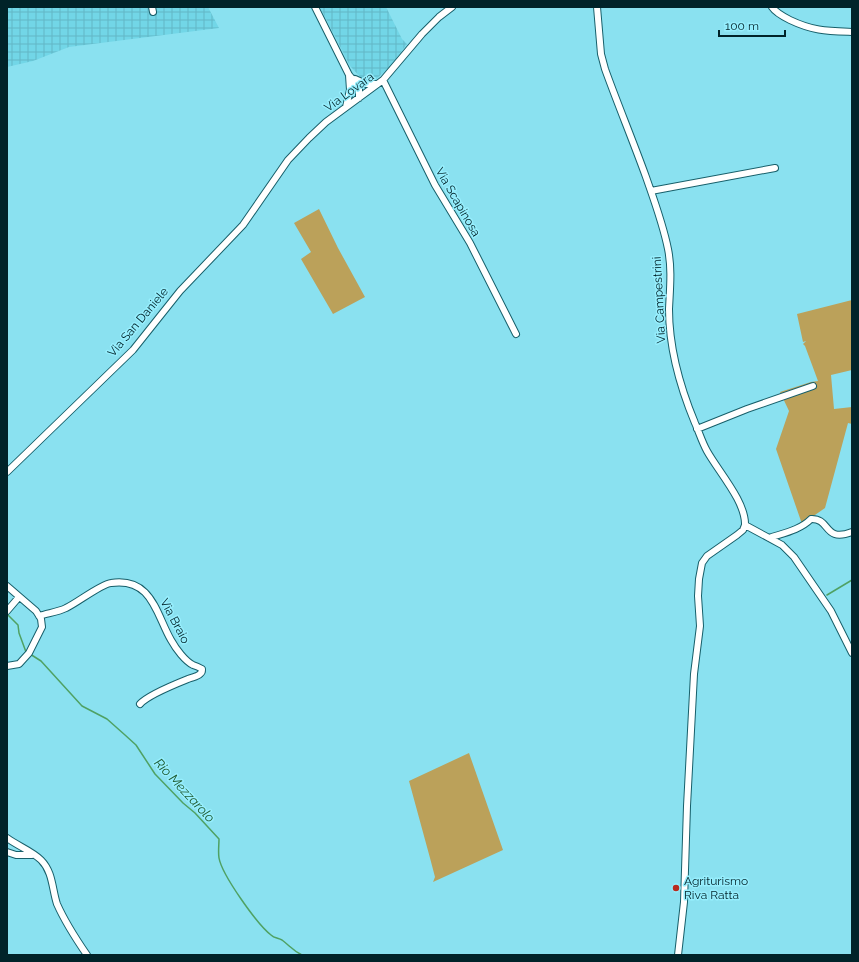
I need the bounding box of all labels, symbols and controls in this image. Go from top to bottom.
scale bar [719,12,785,38]
text: 100 m [725,19,759,33]
street label: Via Lovara [322,69,376,115]
street label: Via Scapinosa [433,165,483,239]
street label: Via Campestrini [650,256,668,344]
street label: Via San Daniele [105,284,171,360]
street label: Via Braio [157,596,193,646]
water label: Rio Mezzarolo [151,755,218,825]
place label: Agriturismo Riva Ratta [684,874,748,902]
marker: Agriturismo Riva Ratta [671,883,681,893]

